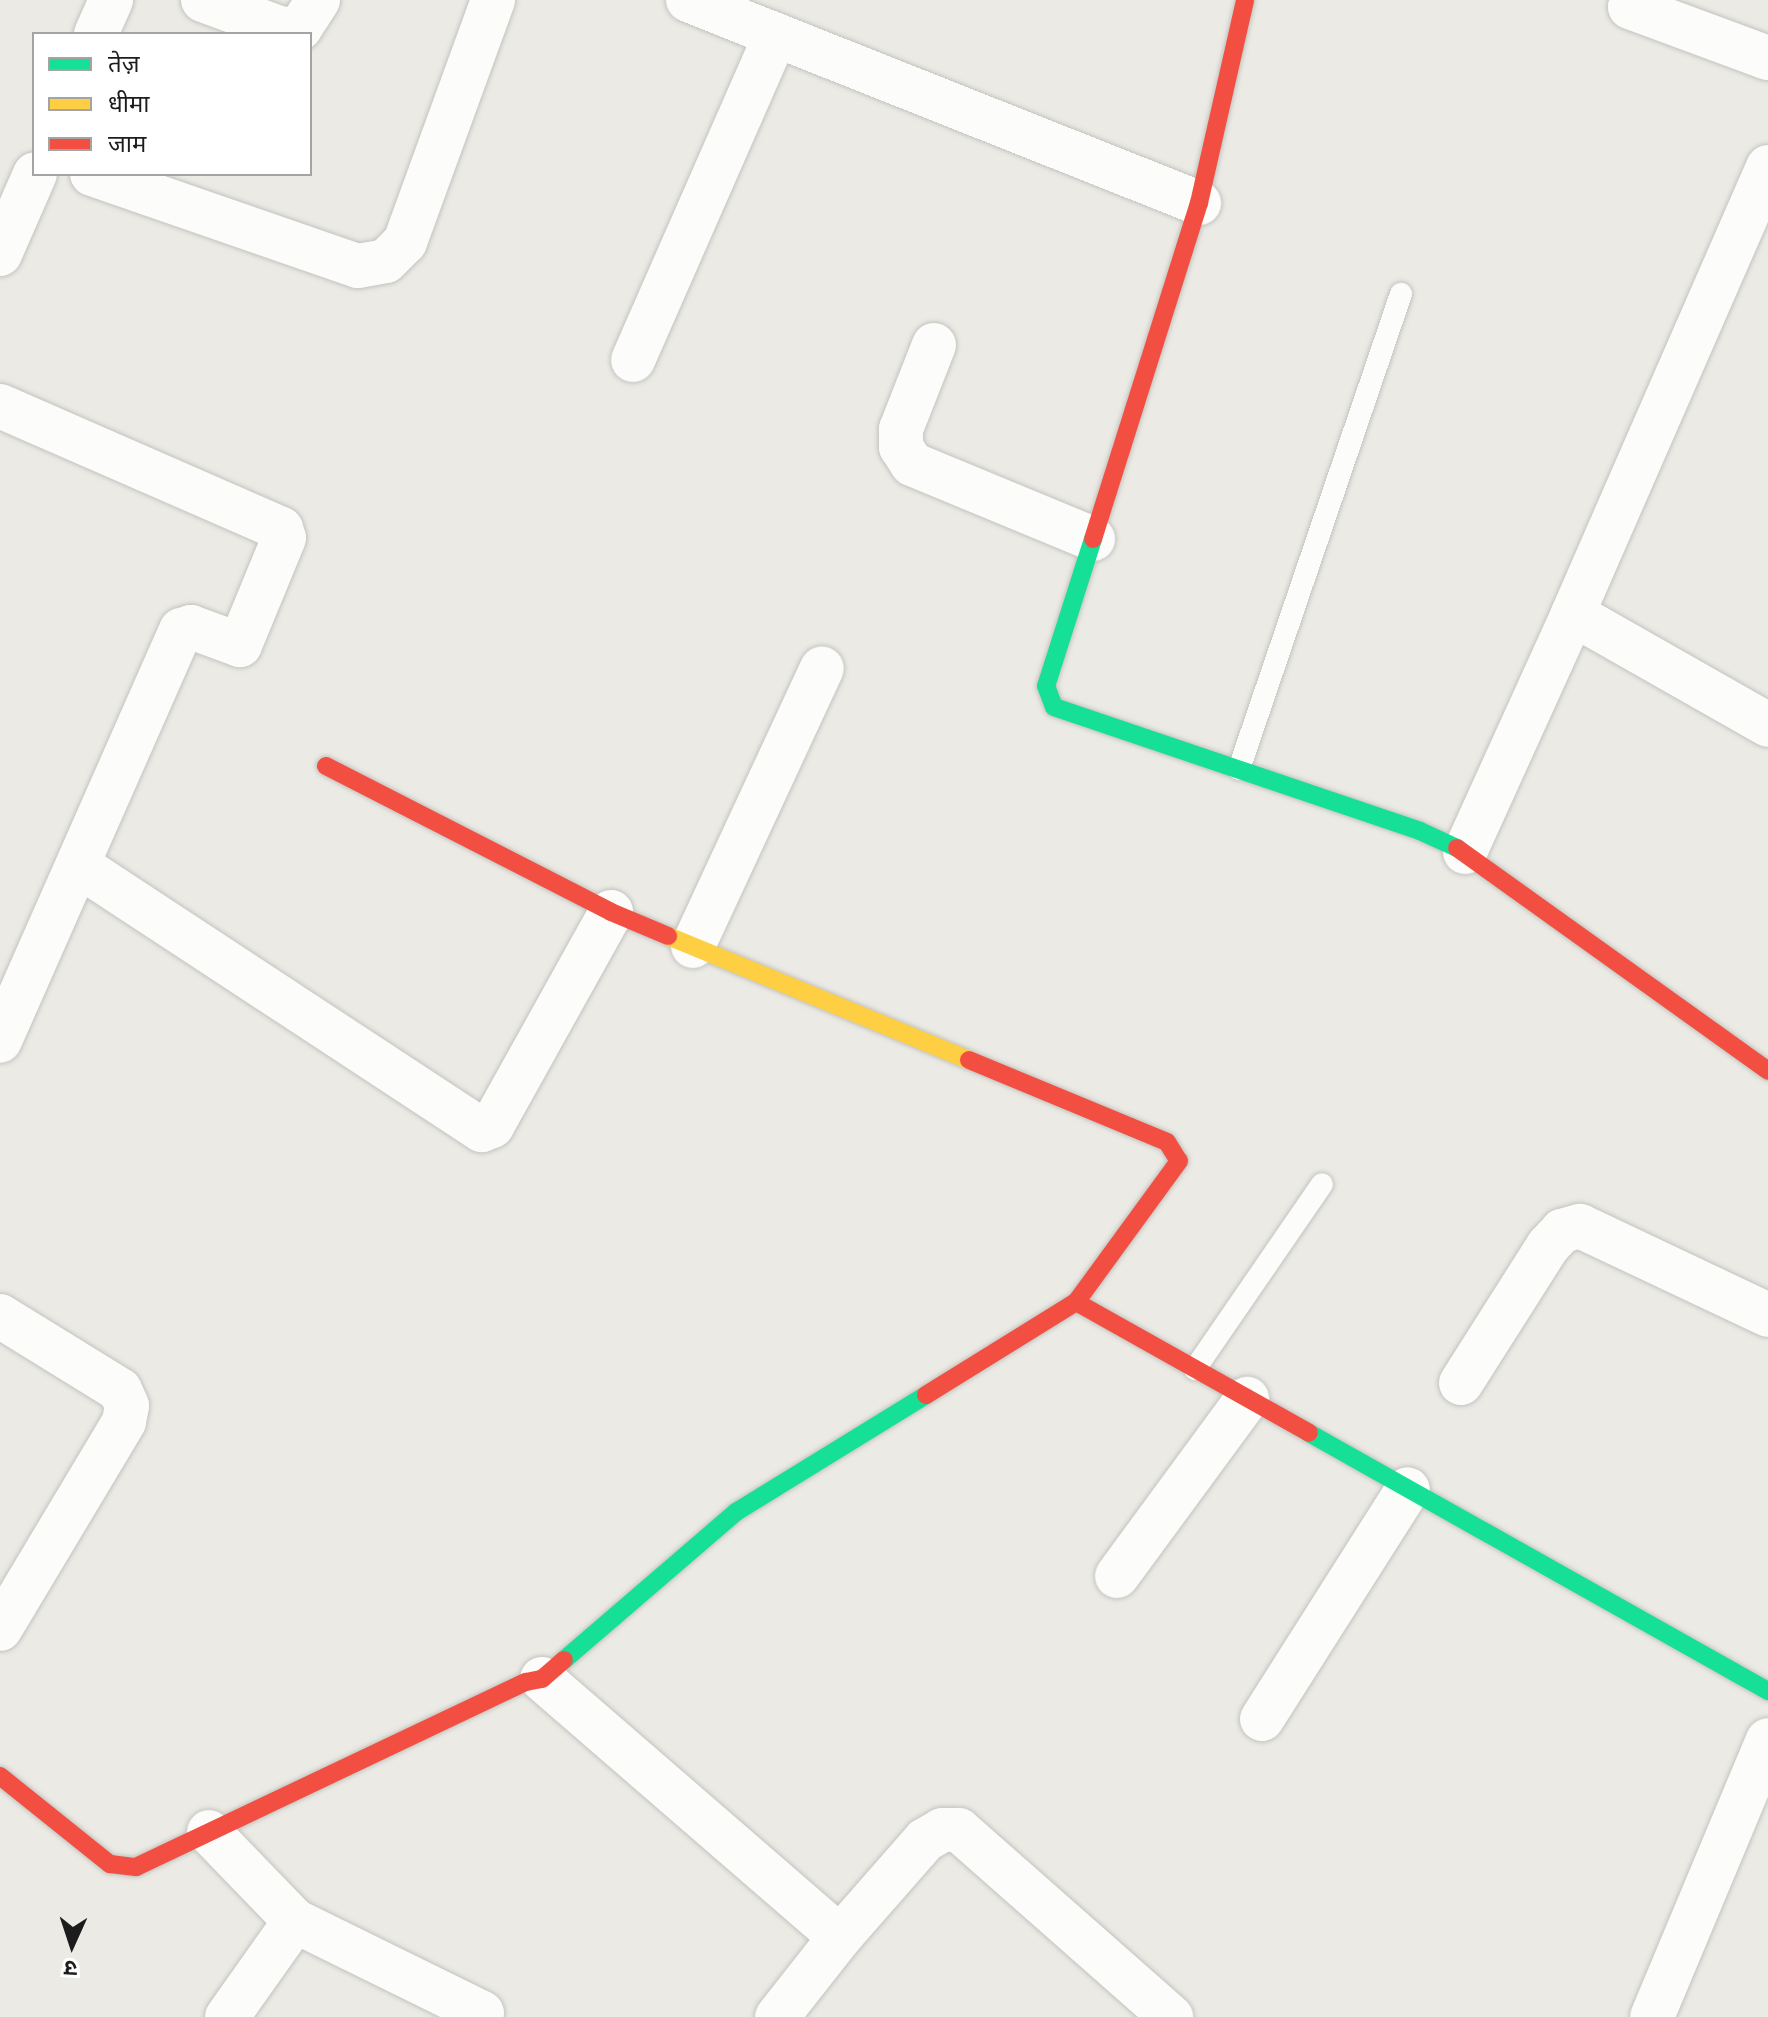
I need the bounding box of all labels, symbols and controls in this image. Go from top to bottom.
legend [32,32,312,176]
text: तेज़ [108,47,140,79]
text: धीमा [108,87,150,119]
text: जाम [108,127,146,159]
north arrow [32,1905,112,1985]
text: उ [64,1955,78,1984]

